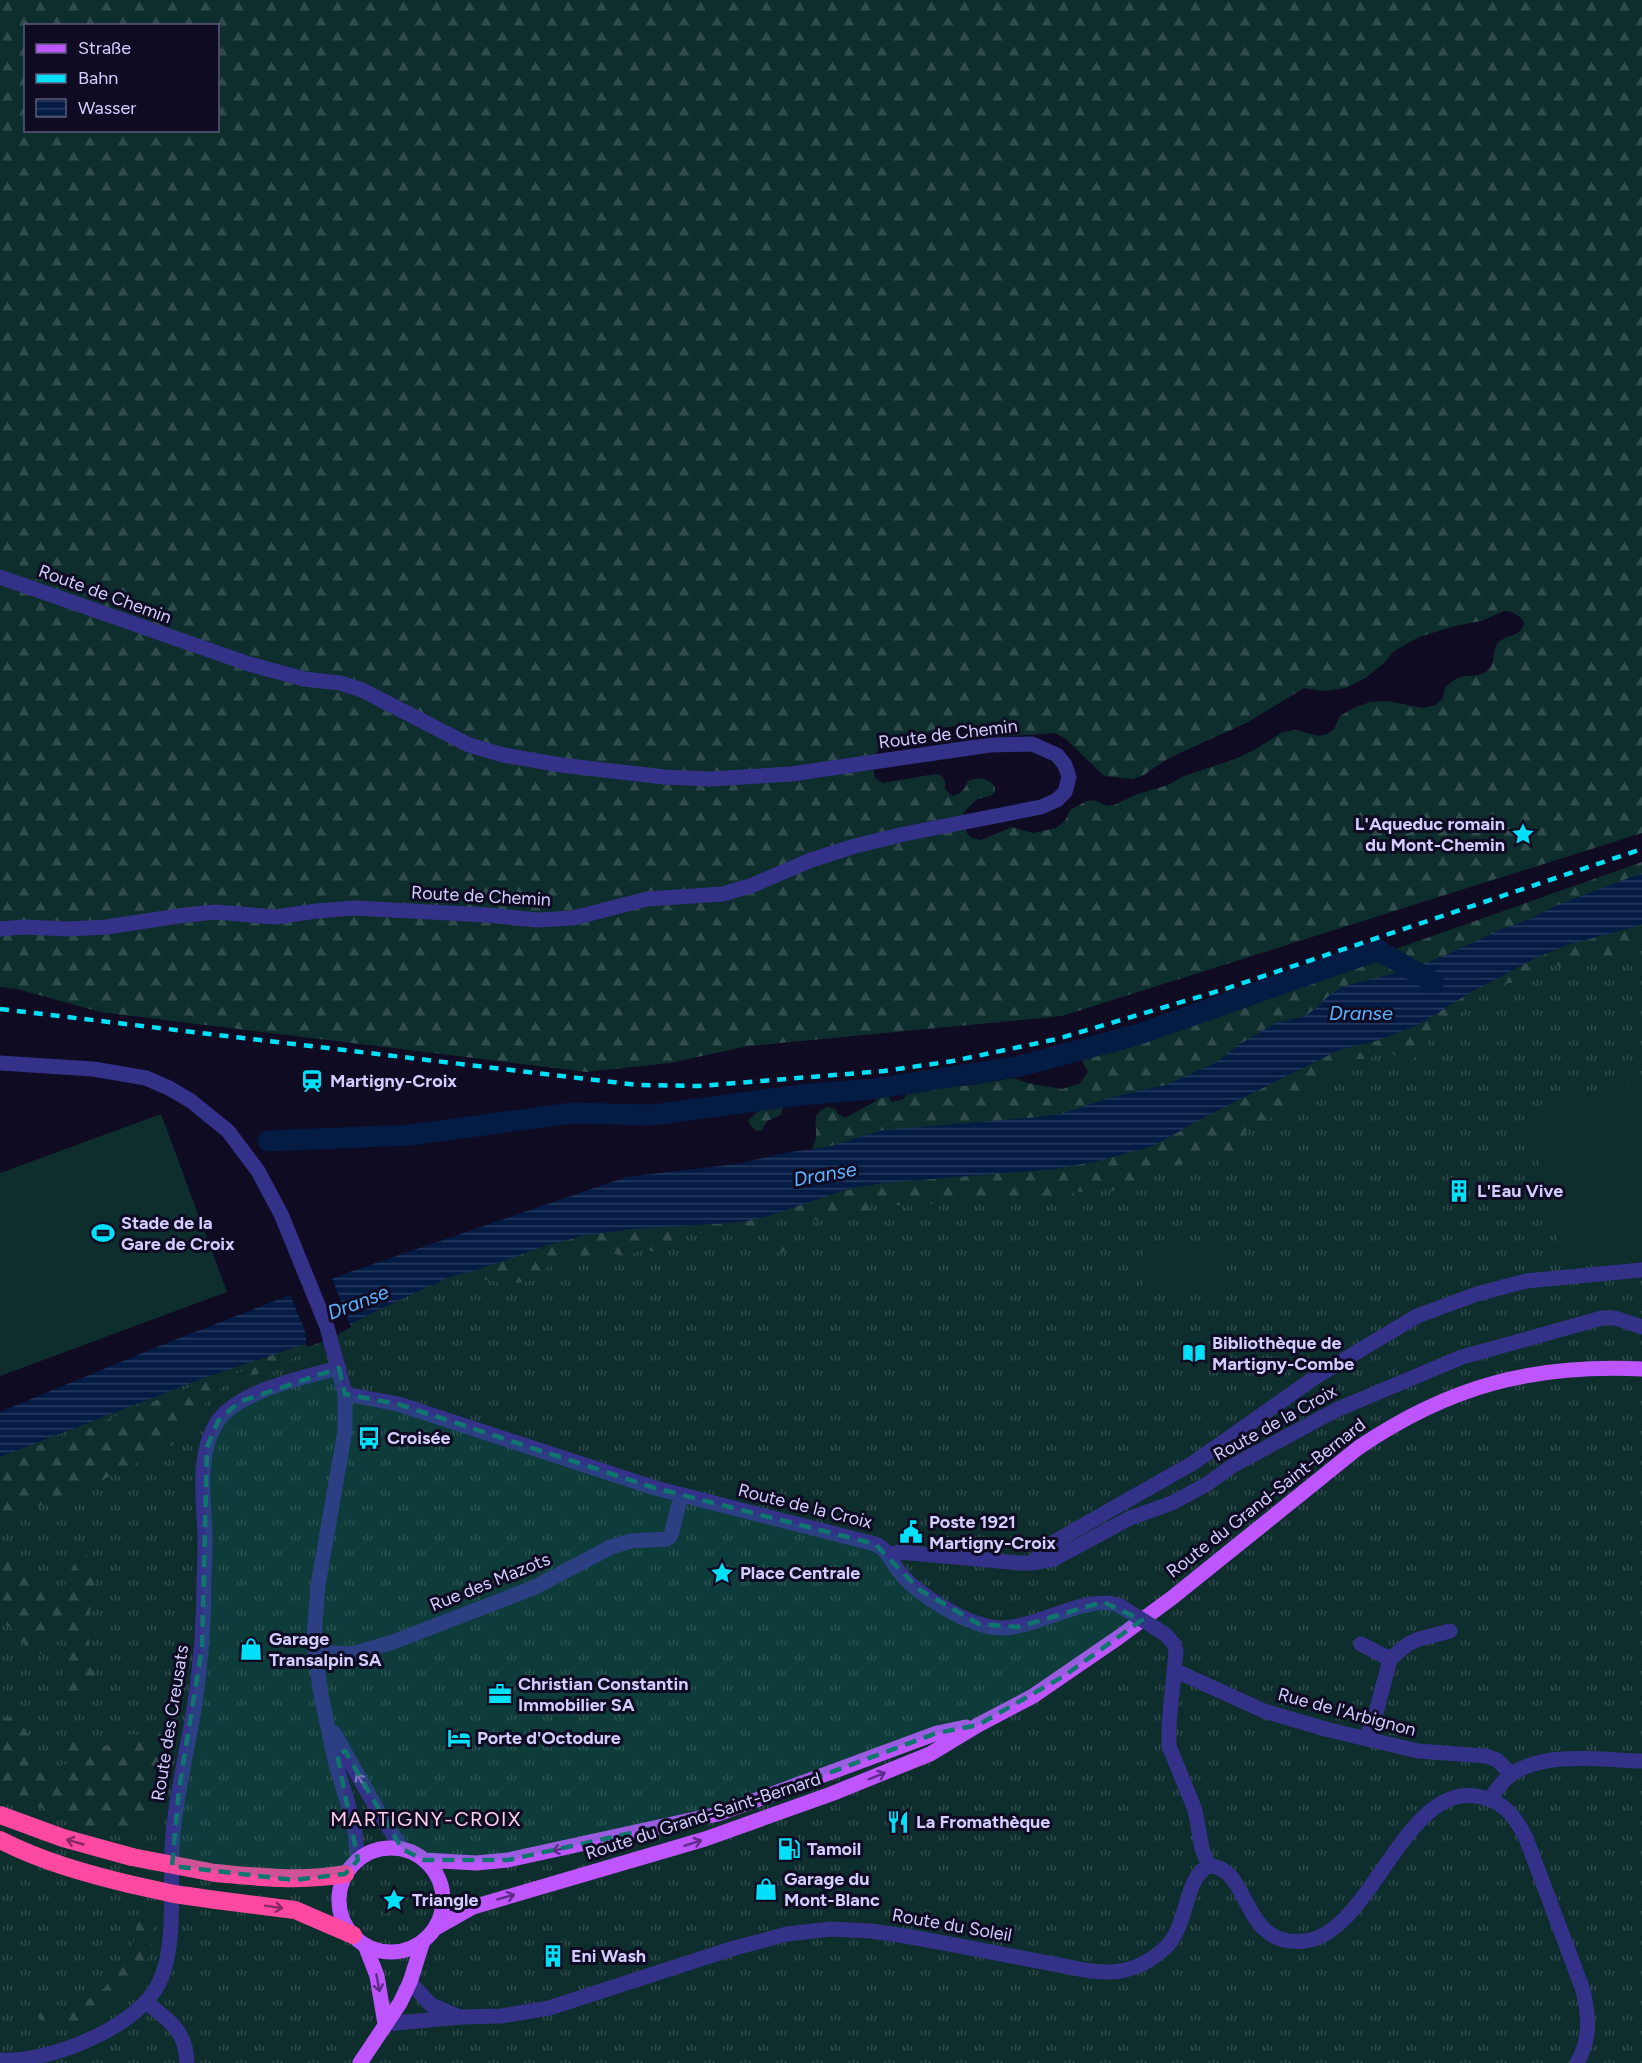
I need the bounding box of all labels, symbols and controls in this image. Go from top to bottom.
legend [24,24,219,132]
text: Straße [78,37,131,59]
text: Bahn [78,67,118,89]
text: Wasser [78,97,136,119]
street label: Route de Chemin [35,560,175,628]
street label: Route de Chemin [877,715,1019,753]
place label: L'Aqueduc romain du Mont-Chemin [1355,813,1505,856]
place icon: L'Aqueduc romain du Mont-Chemin [1510,821,1536,847]
street label: Route de Chemin [411,881,551,911]
water label: Dranse [1329,1001,1393,1025]
station icon: Martigny-Croix [299,1068,325,1094]
place label: Martigny-Croix [330,1070,457,1092]
water label: Dranse [791,1157,859,1191]
building icon: L'Eau Vive [1446,1178,1472,1204]
place label: L'Eau Vive [1477,1180,1563,1202]
place label: Stade de la Gare de Croix [121,1212,235,1255]
sports icon: Stade de la Gare de Croix [90,1220,116,1246]
water label: Dranse [324,1279,392,1325]
place label: Bibliothèque de Martigny-Combe [1212,1332,1354,1375]
library icon: Bibliothèque de Martigny-Combe [1181,1340,1207,1366]
street label: Route de la Croix [1210,1380,1341,1466]
street label: Route du Grand-Saint-Bernard [1162,1413,1370,1583]
bus stop icon: Croisée [356,1425,382,1451]
place label: Croisée [387,1427,450,1449]
street label: Route de la Croix [736,1479,875,1533]
place label: Poste 1921 Martigny-Croix [929,1511,1056,1554]
public building icon: Poste 1921 Martigny-Croix [898,1519,924,1545]
street label: Rue des Mazots [427,1548,553,1616]
place icon: Place Centrale [709,1560,735,1586]
place label: Place Centrale [740,1562,860,1584]
place label: Garage Transalpin SA [269,1628,382,1671]
shop icon: Garage Transalpin SA [238,1636,264,1662]
street label: Route des Creusats [147,1643,193,1803]
place label: Christian Constantin Immobilier SA [518,1673,688,1716]
office icon: Christian Constantin Immobilier SA [487,1681,513,1707]
street label: Rue de l'Arbignon [1276,1683,1418,1741]
hotel icon: Porte d'Octodure [446,1725,472,1751]
place label: Porte d'Octodure [477,1727,621,1749]
street label: Route du Grand-Saint-Bernard [582,1767,824,1865]
one-way arrow [867,1770,885,1781]
one-way arrow [354,1773,366,1790]
district label: MARTIGNY-CROIX [330,1807,522,1831]
restaurant icon: La Fromathèque [885,1809,911,1835]
place label: La Fromathèque [916,1811,1050,1833]
one-way arrow [66,1836,85,1847]
fuel station icon: Tamoil [776,1836,802,1862]
one-way arrow [683,1837,702,1848]
place label: Tamoil [807,1838,861,1860]
one-way arrow [551,1844,571,1855]
place label: Garage du Mont-Blanc [784,1868,880,1911]
shop icon: Garage du Mont-Blanc [753,1876,779,1902]
place icon: Triangle [381,1887,407,1913]
place label: Triangle [412,1889,478,1911]
one-way arrow [496,1891,515,1902]
one-way arrow [263,1901,283,1912]
street label: Route du Soleil [890,1904,1014,1946]
building icon: Eni Wash [540,1943,566,1969]
place label: Eni Wash [571,1945,646,1967]
one-way arrow [373,1973,384,1993]

